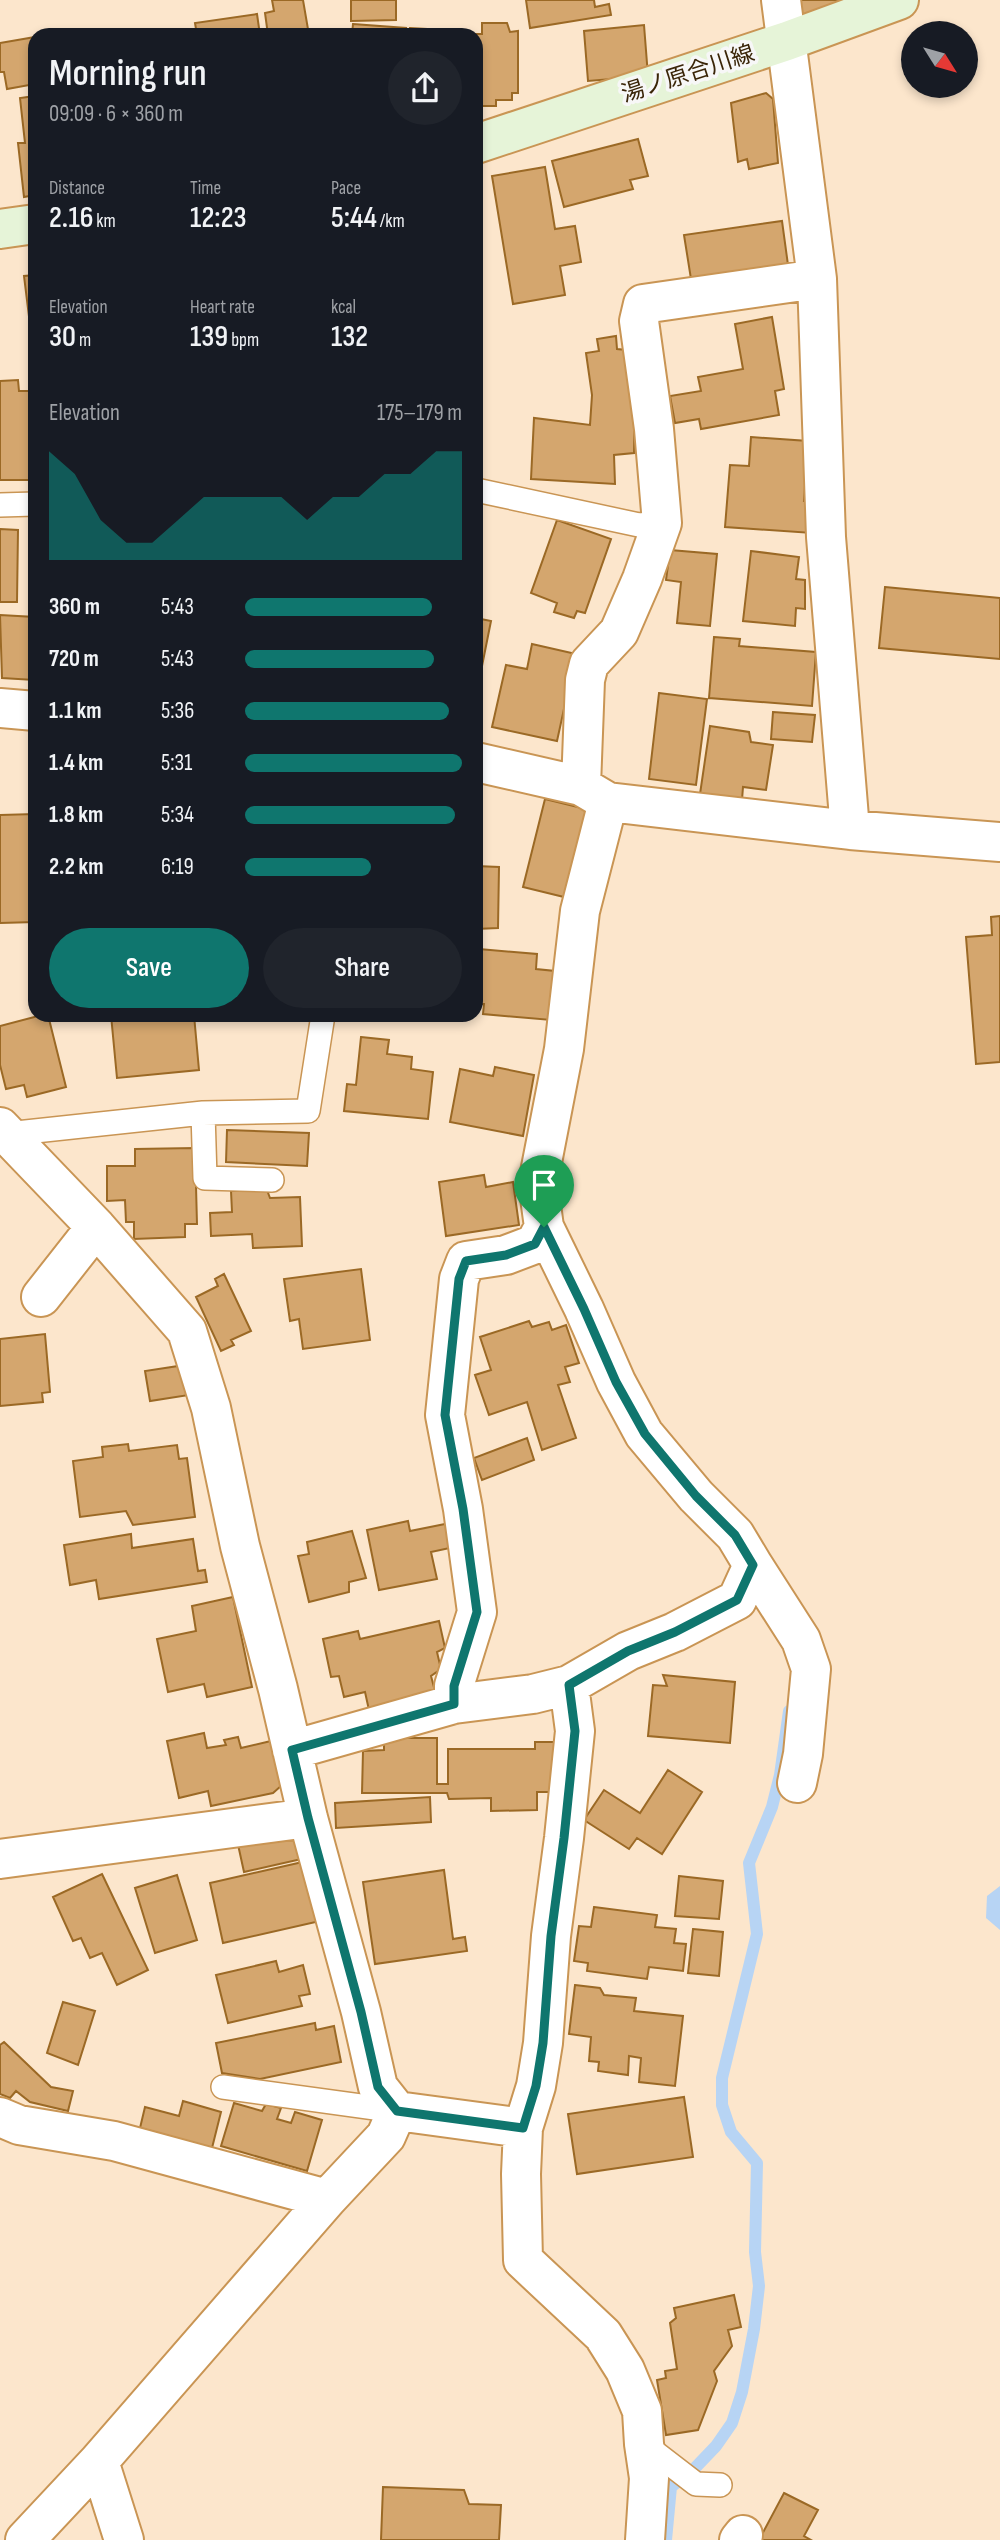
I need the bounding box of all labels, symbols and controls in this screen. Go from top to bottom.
north arrow [901,21,978,98]
map controls [901,21,978,98]
street label: 湯ノ原合川線 [618,39,758,109]
text: Morning run [49,51,207,96]
button: share [388,51,462,125]
text: 09:09 · 6 × 360 m [49,100,183,128]
text: Distance [49,177,105,200]
text: Time [190,177,221,200]
text: Pace [331,177,361,200]
text: 2.16 [49,200,93,236]
text: 12:23 [190,200,247,236]
text: 5:44 [331,200,377,236]
text: km [93,210,116,233]
text: /km [377,210,405,233]
text: Elevation [49,296,108,319]
text: Heart rate [190,296,255,319]
text: kcal [331,296,356,319]
text: 30 [49,319,76,355]
text: 139 [190,319,228,355]
text: 132 [331,319,368,355]
text: m [76,329,91,352]
text: bpm [228,329,259,352]
text: Elevation [49,399,120,427]
text: 175–179 m [377,399,462,427]
text: 360 m [49,593,100,621]
text: 5:43 [161,593,194,621]
text: 720 m [49,645,99,673]
text: 5:43 [161,645,194,673]
text: 1.1 km [49,697,102,725]
text: 5:36 [161,697,194,725]
text: 1.4 km [49,749,103,777]
text: 5:31 [161,749,192,777]
text: 1.8 km [49,801,103,829]
text: 5:34 [161,801,194,829]
text: 2.2 km [49,853,103,881]
text: 6:19 [161,853,194,881]
button: Save [49,928,249,1008]
button: Share [263,928,462,1008]
pin [514,1155,574,1227]
icon: arrive [525,1166,563,1204]

